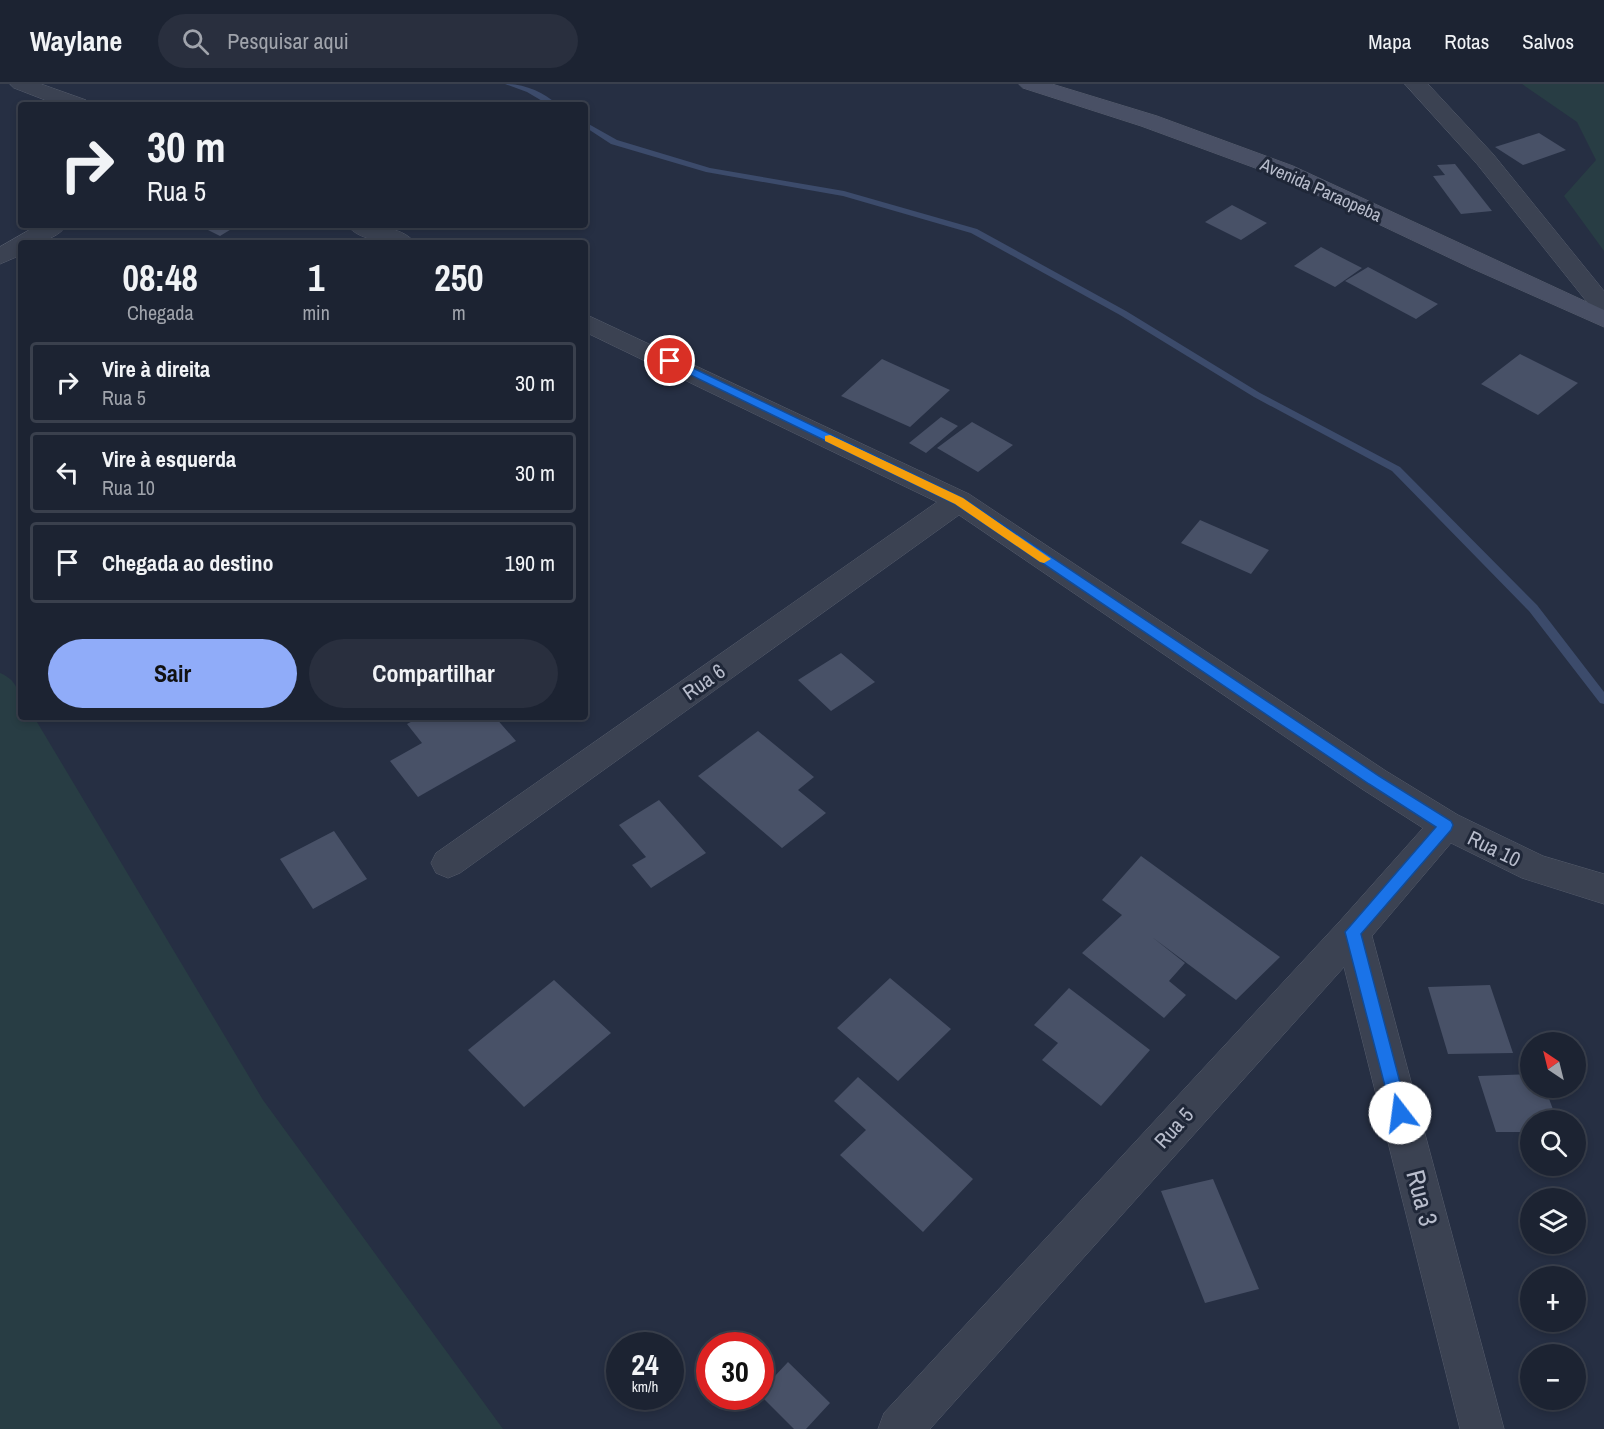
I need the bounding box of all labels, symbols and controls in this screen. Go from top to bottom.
search box [158,14,578,68]
text: Waylane [30,22,122,60]
icon: search [179,25,212,58]
text: Pesquisar aqui [227,26,349,56]
text: Mapa [1368,27,1411,56]
text: Rotas [1444,27,1489,56]
text: Salvos [1522,27,1574,56]
text: 30 m [147,119,226,175]
icon: right [48,126,126,204]
street label: Avenida Paraopeba [1256,151,1386,227]
text: Rua 5 [147,173,206,209]
text: 08:48 [122,254,198,302]
text: 1 [308,254,324,302]
text: 250 [434,254,484,302]
text: Chegada [127,299,194,326]
text: min [302,299,330,326]
text: m [452,299,466,326]
pin [644,335,695,386]
icon: arrive [653,344,686,377]
text: Vire à direita [102,354,210,384]
icon: right [51,366,84,399]
text: 30 m [515,368,555,398]
text: Rua 5 [102,384,146,411]
text: Vire à esquerda [102,444,236,474]
icon: left [51,456,84,489]
text: 30 m [515,458,555,488]
text: Rua 10 [102,474,155,501]
icon: arrive [51,546,84,579]
text: Chegada ao destino [102,548,273,578]
text: 190 m [505,548,555,578]
button: Sair [48,639,297,708]
button: Compartilhar [309,639,558,708]
street label: Rua 6 [677,657,731,707]
street label: Rua 10 [1463,823,1526,874]
north arrow [1520,1032,1586,1098]
map controls [1520,1032,1586,1410]
position arrow [1368,1081,1432,1145]
street label: Rua 5 [1147,1101,1200,1154]
button: search [1520,1110,1586,1176]
street label: Rua 3 [1398,1166,1447,1230]
button: layers [1520,1188,1586,1254]
button: + [1520,1266,1586,1332]
speed limit sign: 30 [696,1332,774,1410]
text: 24 [631,1344,659,1384]
button: − [1520,1344,1586,1410]
text: km/h [632,1376,658,1397]

